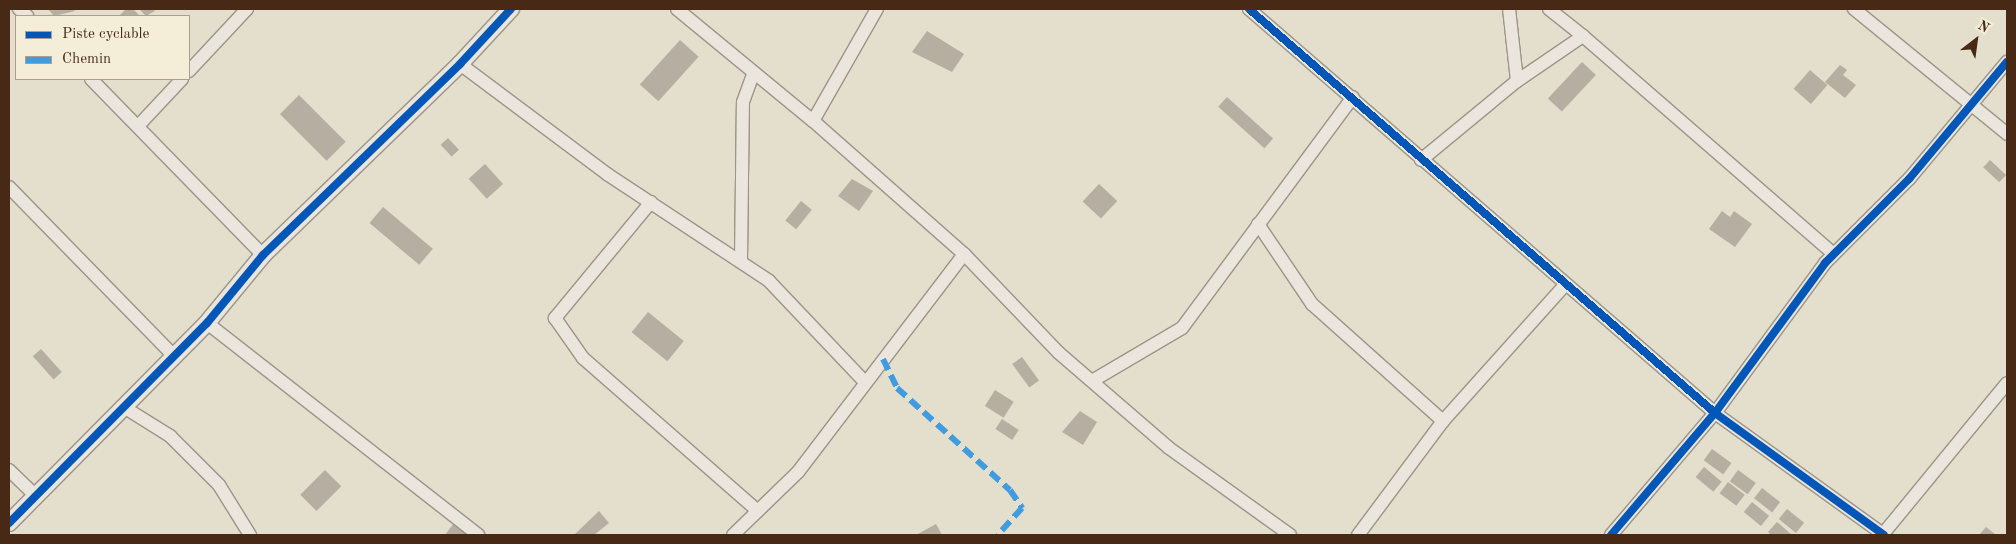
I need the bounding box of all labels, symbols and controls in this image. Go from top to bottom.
legend [15,15,190,80]
north arrow [1951,15,2001,65]
text: N [1975,18,1992,36]
text: Piste cyclable [62,27,150,42]
text: Chemin [62,52,111,67]

